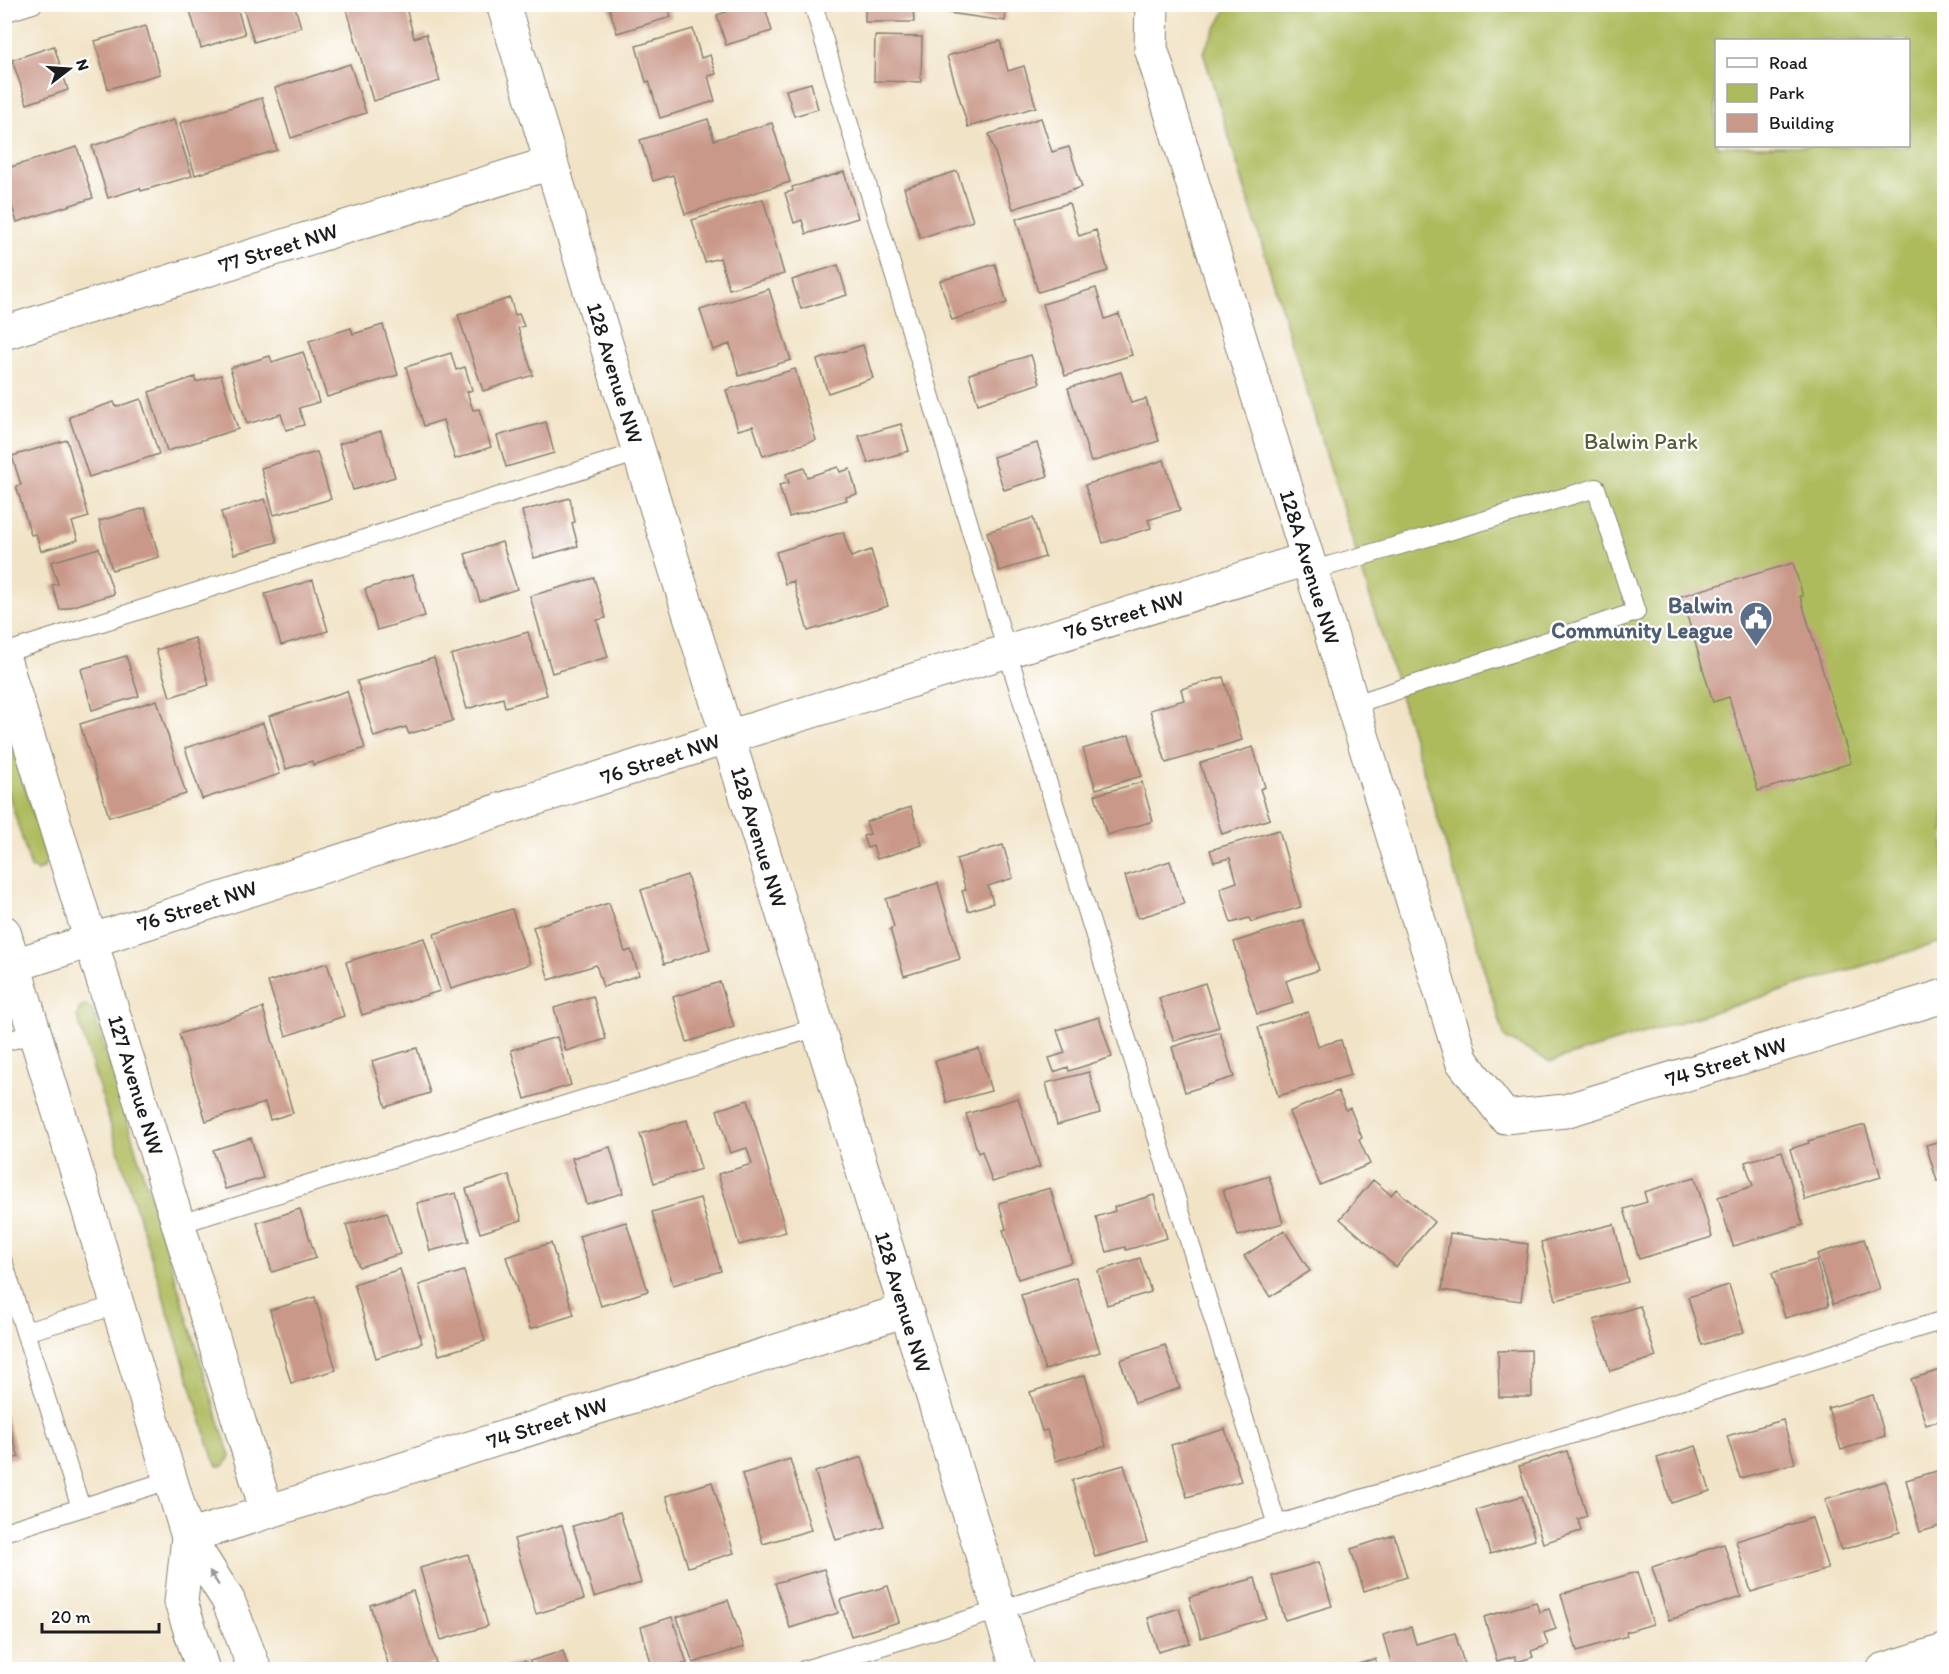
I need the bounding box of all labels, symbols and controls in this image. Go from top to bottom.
north arrow [39,39,99,99]
legend [1715,39,1910,147]
text: Road [1769,52,1808,74]
text: N [72,57,94,73]
text: Park [1769,82,1804,104]
text: Building [1769,112,1835,134]
street label: 77 Street NW [215,217,341,279]
street label: 128 Avenue NW [581,299,649,447]
park label: Balwin Park [1584,428,1698,455]
street label: 128A Avenue NW [1274,486,1346,648]
street label: 76 Street NW [1061,584,1188,646]
place label: Balwin Community League [1551,592,1734,644]
public building icon: Balwin Community League [1738,600,1774,647]
street label: 76 Street NW [597,727,723,791]
street label: 128 Avenue NW [725,763,793,911]
street label: 76 Street NW [134,874,260,938]
street label: 127 Avenue NW [102,1012,170,1158]
street label: 74 Street NW [1662,1031,1790,1093]
street label: 128 Avenue NW [869,1228,937,1376]
street label: 74 Street NW [483,1391,611,1455]
one-way arrow [209,1570,220,1586]
scale bar [42,1596,159,1634]
text: 20 m [51,1606,91,1628]

